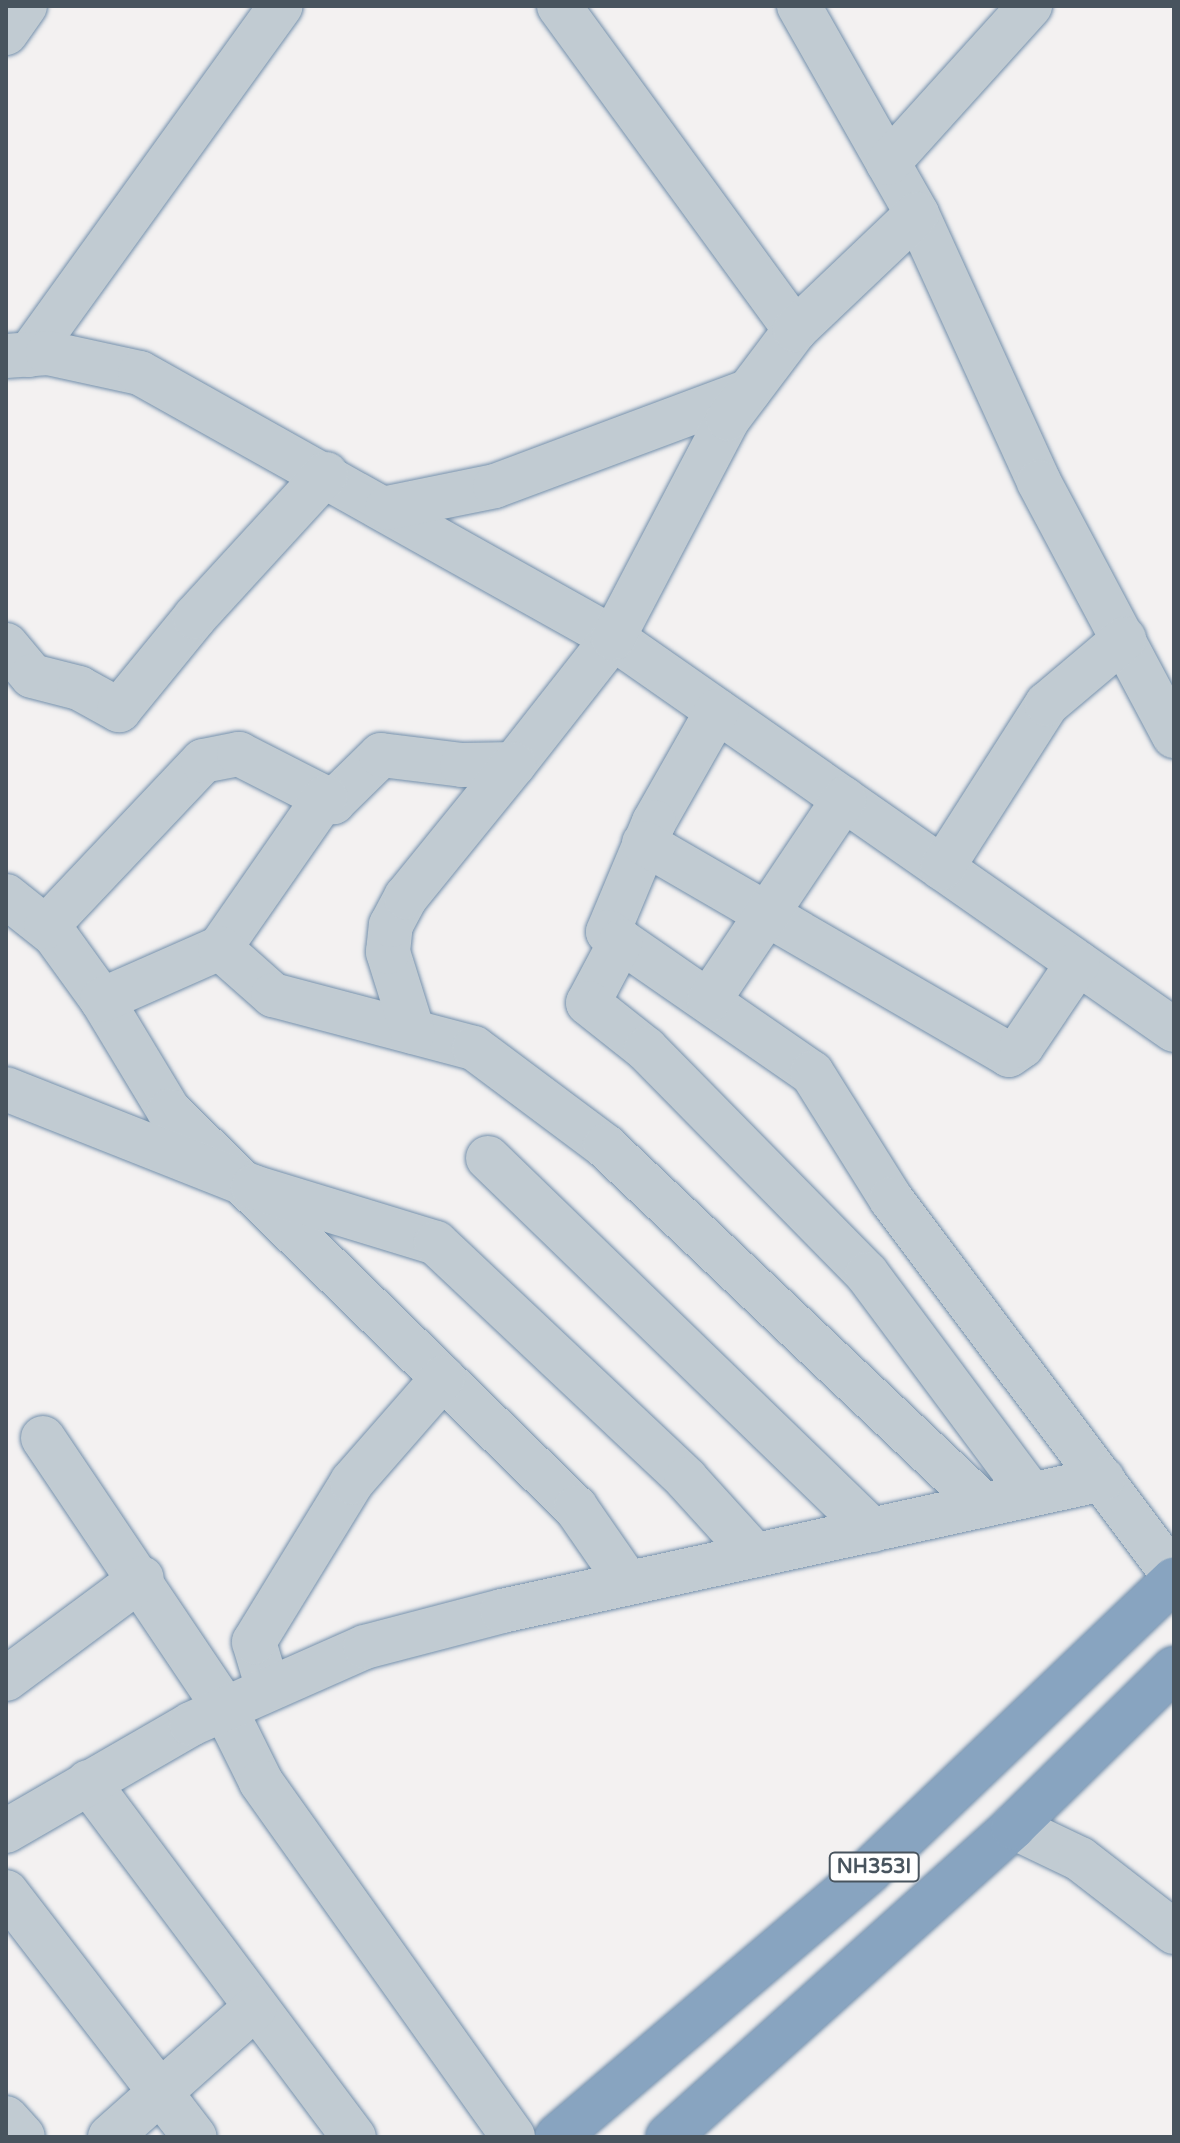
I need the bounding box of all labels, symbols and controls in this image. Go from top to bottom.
road number: NH353I [828,1851,920,1883]

